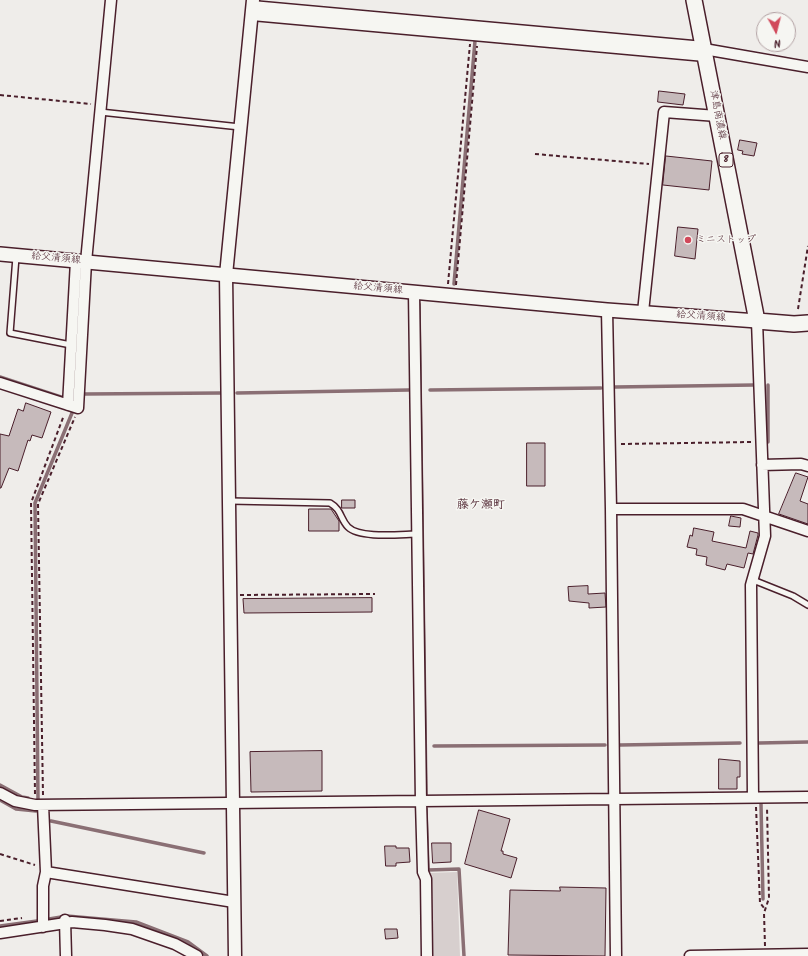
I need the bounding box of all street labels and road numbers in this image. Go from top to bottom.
street label: 津島南濃線 [706,89,728,141]
road number: 8 [719,153,733,167]
street label: 給父清須線 [31,251,81,267]
street label: 給父清須線 [353,281,403,297]
street label: 給父清須線 [676,309,726,325]

